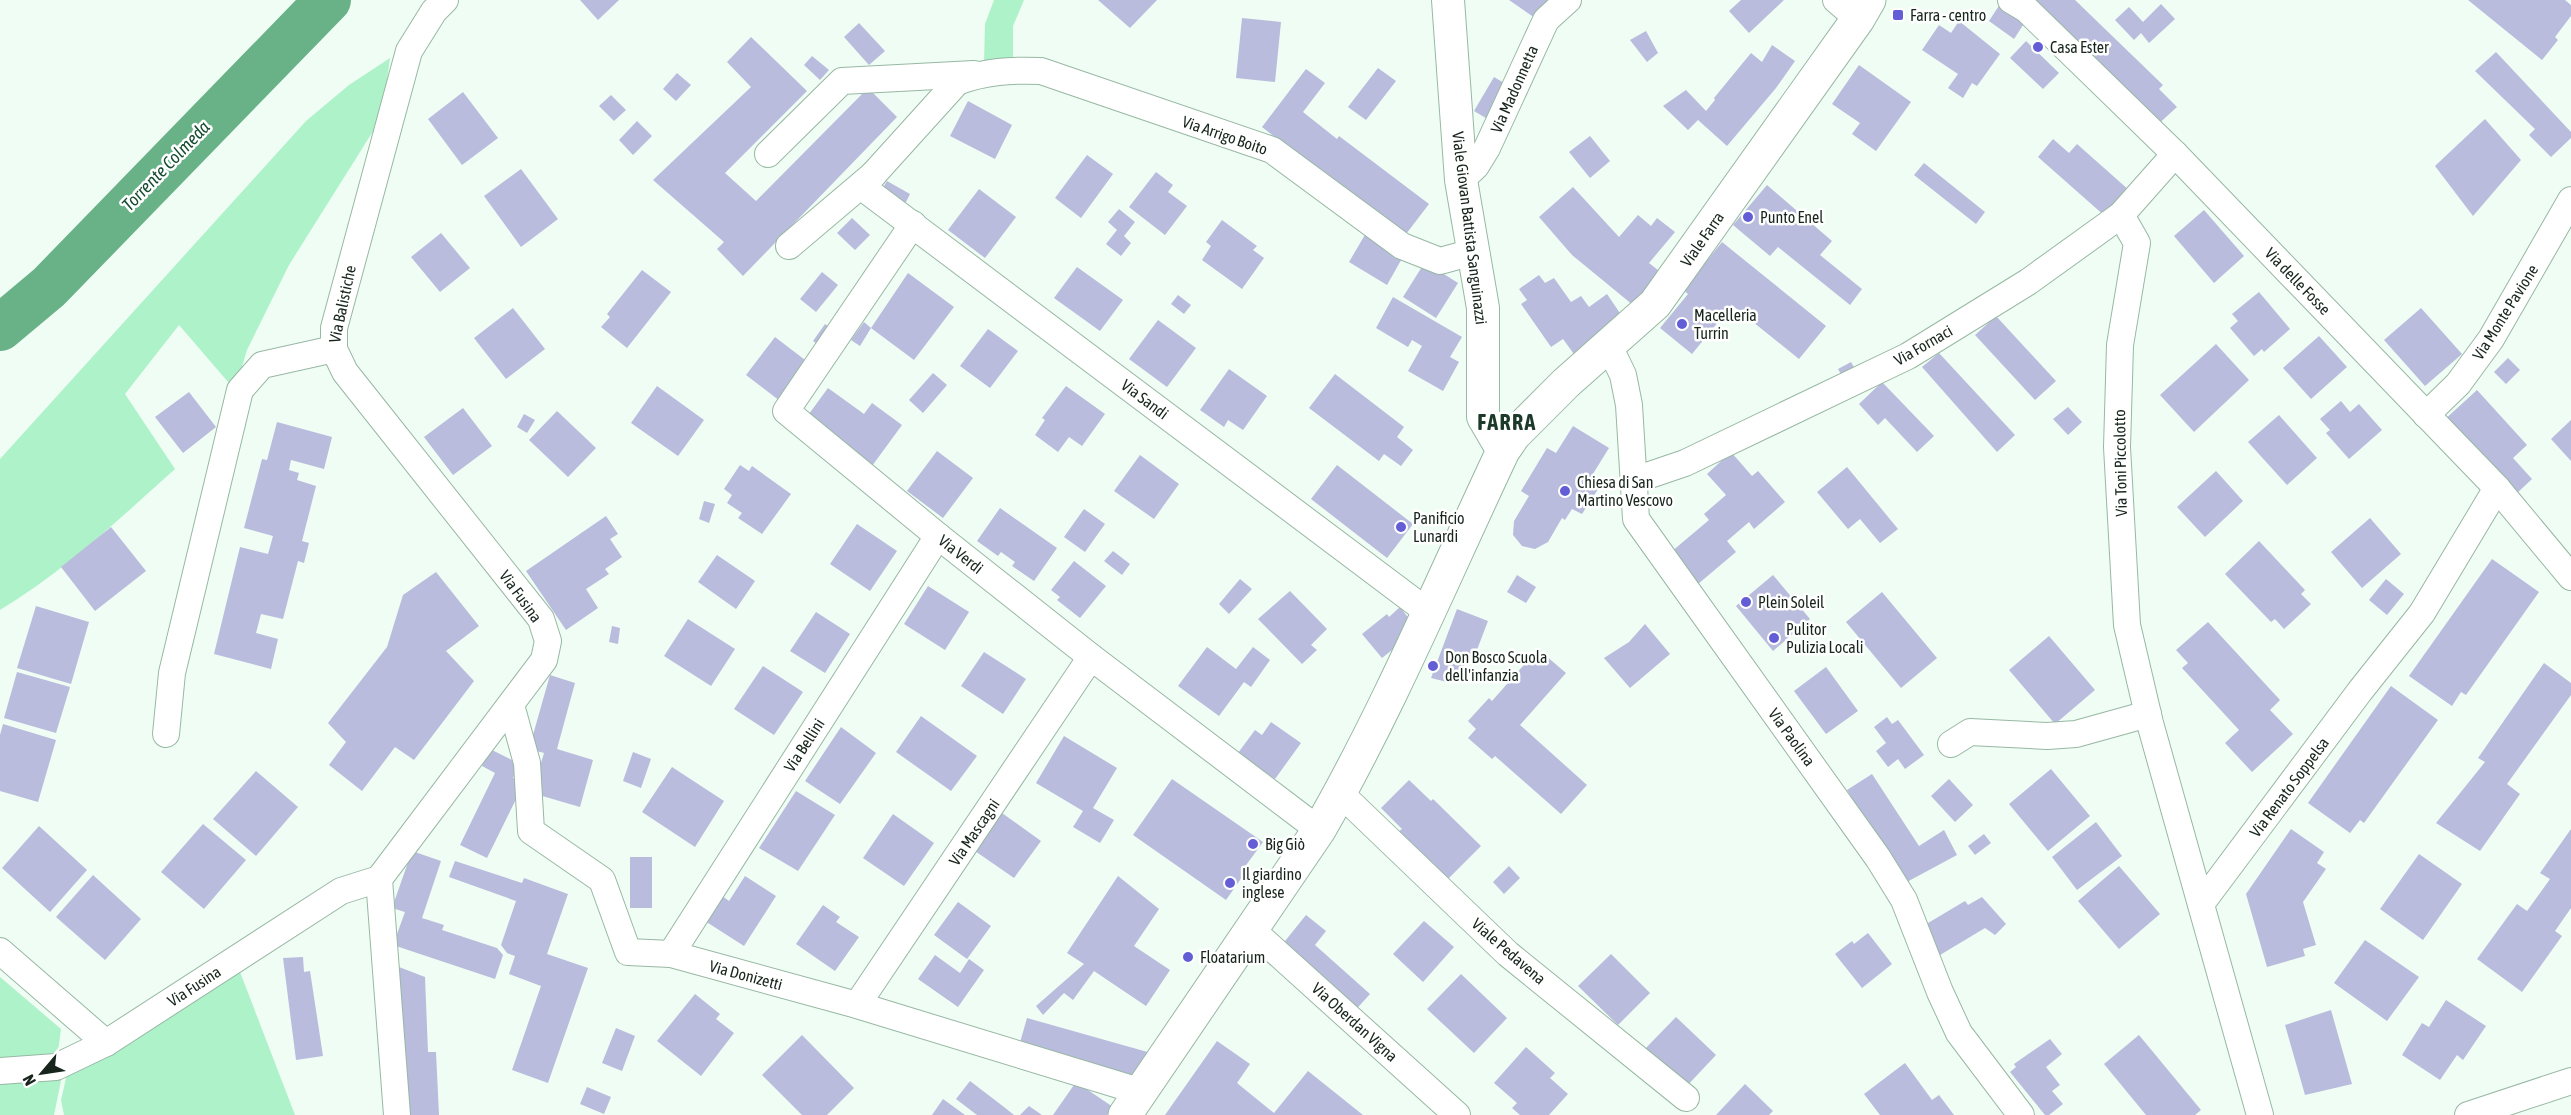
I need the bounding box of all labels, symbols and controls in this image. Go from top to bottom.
place label: Farra - centro [1910,6,1986,24]
marker: Farra - centro [1891,8,1905,22]
place label: Casa Ester [2050,38,2109,56]
marker: Casa Ester [2031,40,2045,54]
street label: Via Madonnetta [1487,42,1541,136]
street label: Via Arrigo Boito [1180,112,1270,159]
water label: Torrente Colmeda [117,116,214,215]
street label: Viale Giovan Battista Sanguinazzi [1448,130,1491,326]
street label: Viale Farra [1677,208,1727,270]
place label: Punto Enel [1760,208,1824,226]
marker: Punto Enel [1741,210,1755,224]
street label: Via delle Fosse [2262,244,2334,318]
street label: Via Monte Pavione [2469,261,2541,363]
street label: Via Balistiche [325,263,359,345]
place label: Macelleria Turrin [1694,306,1757,342]
marker: Macelleria Turrin [1675,317,1689,331]
street label: Via Fornaci [1891,321,1955,369]
street label: Via Sandi [1118,375,1172,423]
district label: FARRA [1477,409,1537,435]
street label: Via Toni Piccolotto [2110,409,2130,517]
place label: Chiesa di San Martino Vescovo [1577,473,1673,509]
marker: Chiesa di San Martino Vescovo [1558,484,1572,498]
place label: Panificio Lunardi [1413,509,1465,545]
marker: Panificio Lunardi [1394,520,1408,534]
street label: Via Verdi [935,531,987,577]
street label: Via Fusina [496,567,546,625]
place label: Plein Soleil [1758,593,1825,611]
marker: Plein Soleil [1739,595,1753,609]
place label: Pulitor Pulizia Locali [1786,620,1864,656]
marker: Pulitor Pulizia Locali [1767,631,1781,645]
place label: Don Bosco Scuola dell'infanzia [1445,648,1547,684]
marker: Don Bosco Scuola dell'infanzia [1426,659,1440,673]
street label: Via Paolina [1765,705,1819,769]
street label: Via Bellini [780,715,828,775]
street label: Via Renato Soppelsa [2246,734,2333,841]
street label: Via Mascagni [945,795,1004,869]
place label: Big Giò [1265,835,1305,854]
marker: Big Giò [1246,837,1260,851]
place label: Il giardino inglese [1242,865,1302,902]
marker: Il giardino inglese [1223,876,1237,890]
street label: Viale Pedavena [1469,914,1549,988]
place label: Floatarium [1200,948,1265,966]
marker: Floatarium [1181,950,1195,964]
street label: Via Donizetti [708,957,784,993]
street label: Via Fusina [164,962,224,1010]
street label: Via Oberdan Vigna [1308,979,1401,1066]
north arrow [12,1043,72,1103]
text: N [19,1072,39,1089]

